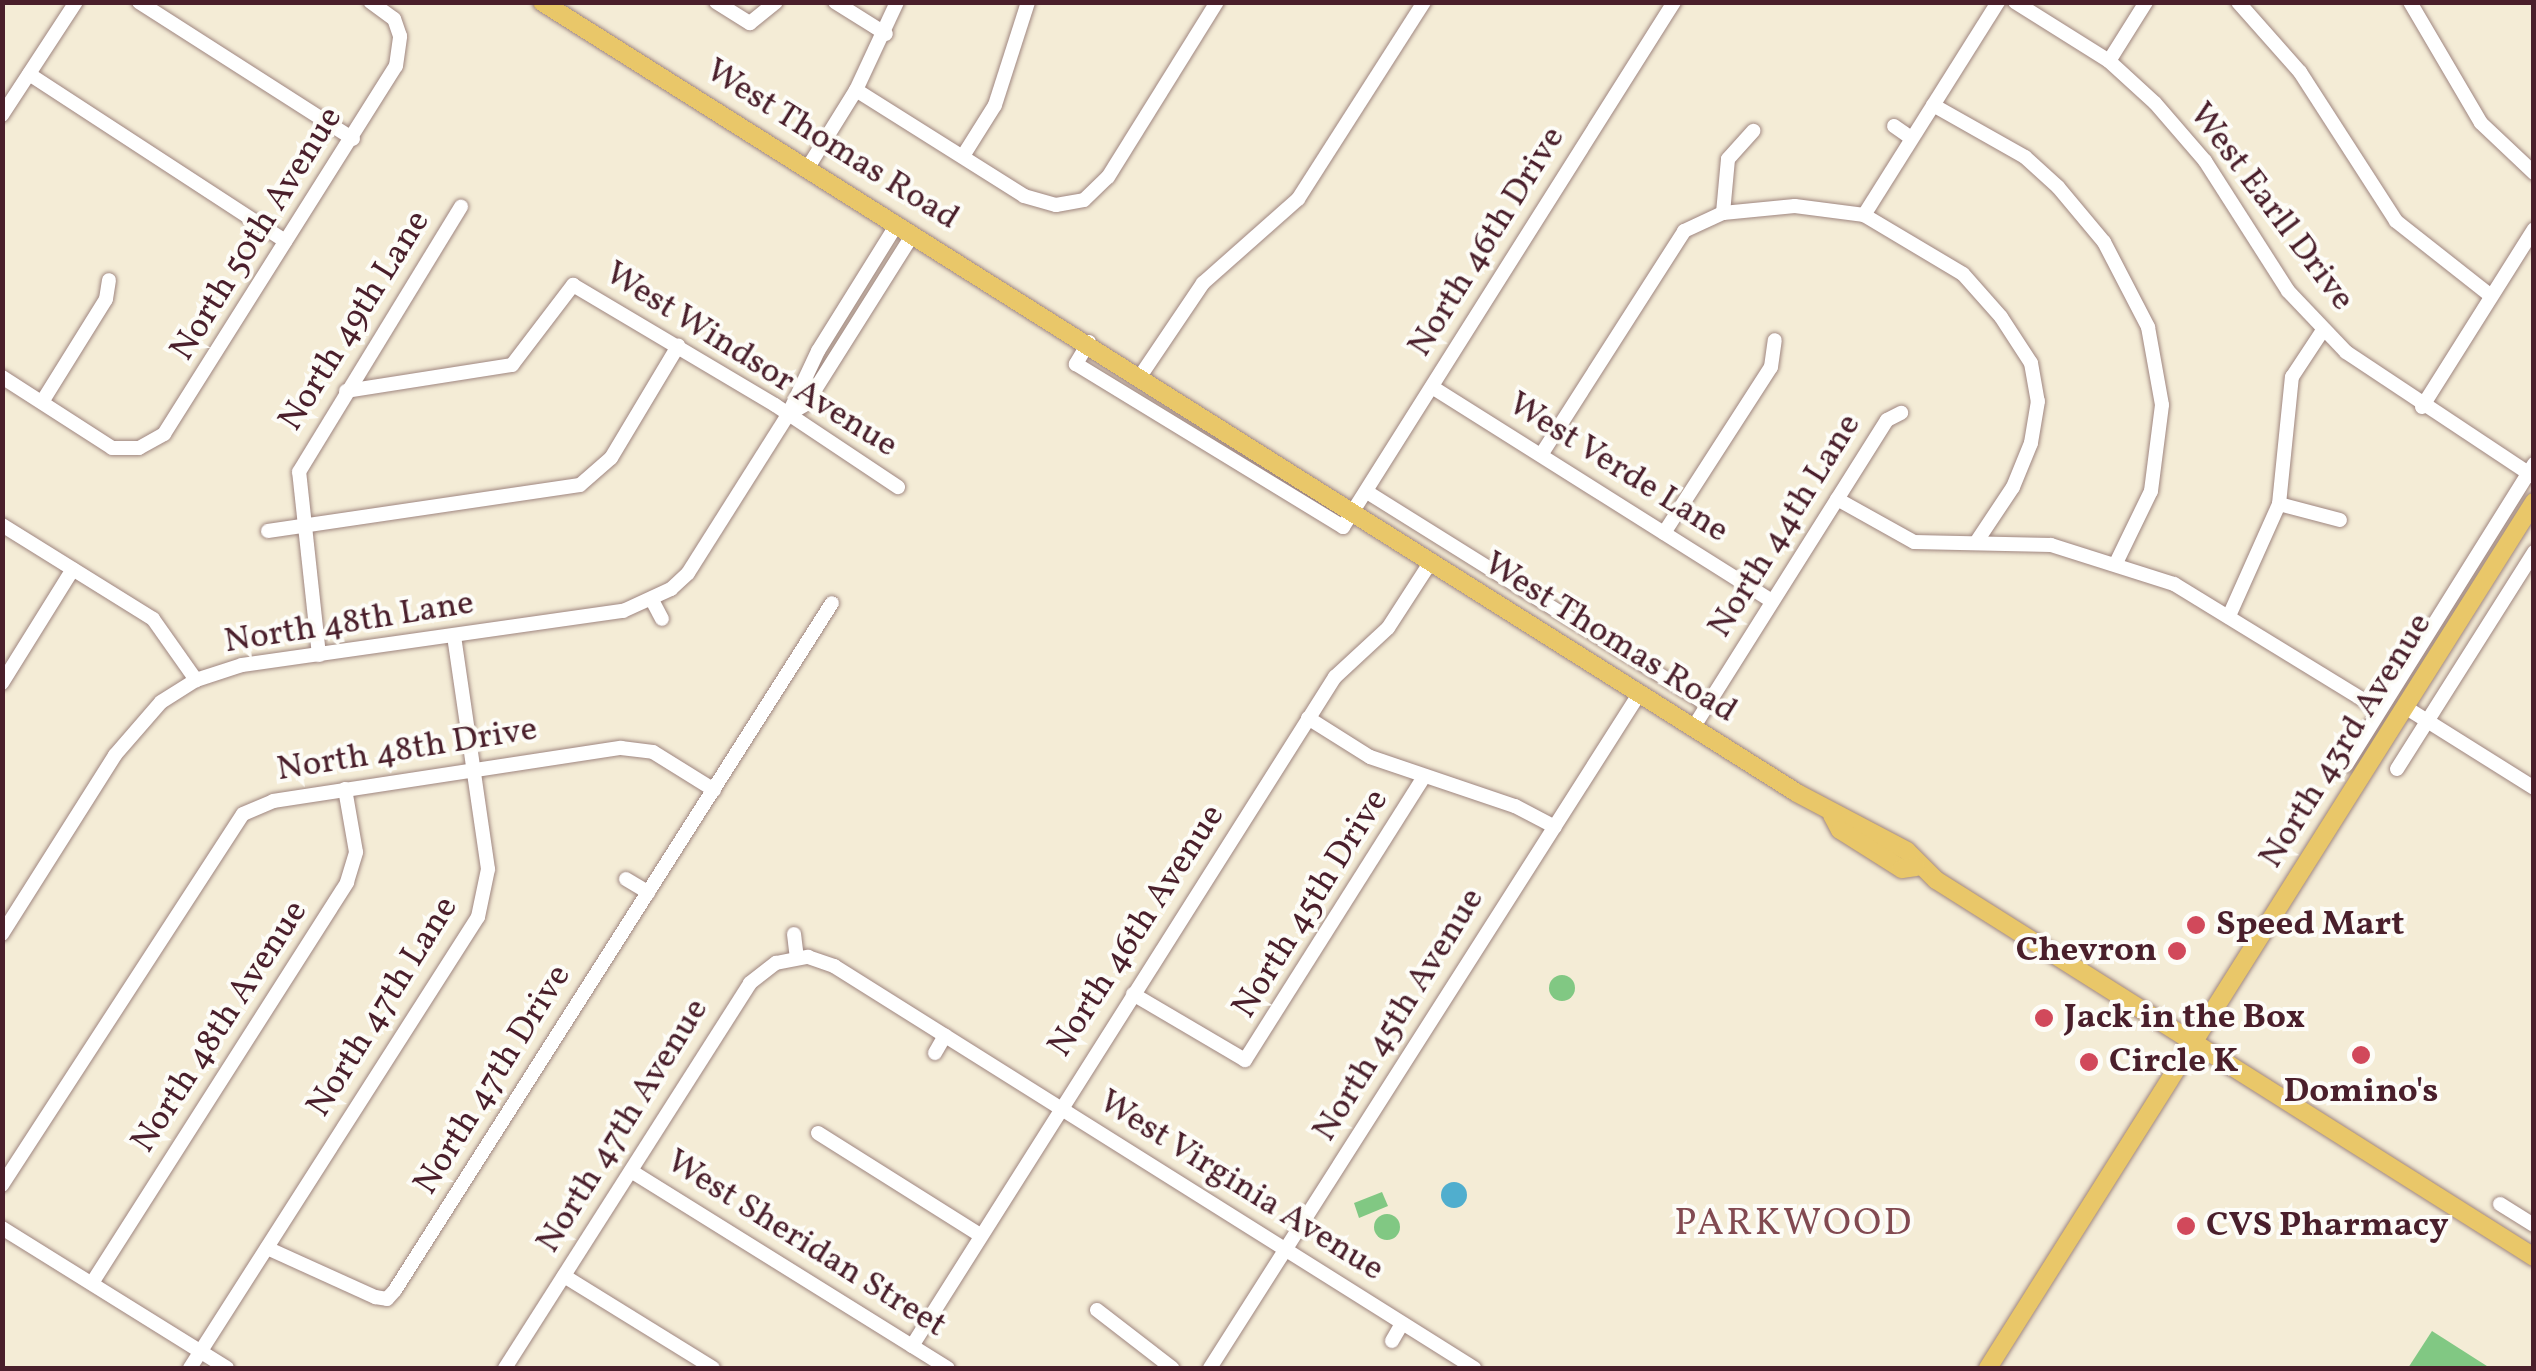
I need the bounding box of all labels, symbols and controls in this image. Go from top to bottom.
street label: West Thomas Road [697,50,967,240]
street label: West Earll Drive [2179,95,2363,319]
street label: North 50th Avenue [162,99,352,369]
street label: North 46th Drive [1399,119,1575,365]
street label: North 49th Lane [270,203,440,439]
street label: West Windsor Avenue [596,253,906,467]
street label: West Verde Lane [1500,383,1736,553]
street label: North 44th Lane [1699,406,1871,646]
street label: West Thomas Road [1475,543,1745,733]
street label: North 48th Lane [221,583,477,663]
street label: North 43rd Avenue [2251,606,2441,876]
street label: North 48th Drive [274,709,540,791]
street label: North 45th Drive [1224,782,1398,1026]
street label: North 46th Avenue [1040,797,1234,1065]
street label: North 45th Avenue [1304,881,1494,1149]
street label: North 47th Lane [298,889,468,1125]
street label: North 48th Avenue [123,893,317,1161]
place label: Speed Mart [2216,904,2404,946]
marker: Speed Mart [2185,914,2207,936]
place label: Chevron [2016,930,2157,972]
marker: Chevron [2166,940,2188,962]
street label: North 47th Drive [406,957,580,1203]
street label: North 47th Avenue [528,991,718,1261]
place label: Jack in the Box [2064,997,2305,1039]
marker: Jack in the Box [2033,1007,2055,1029]
place label: Circle K [2109,1041,2239,1083]
marker: Domino's [2350,1044,2372,1066]
marker: Circle K [2078,1051,2100,1073]
place label: Domino's [2284,1071,2438,1113]
street label: West Virginia Avenue [1090,1081,1392,1291]
street label: West Sheridan Street [658,1141,954,1347]
district label: PARKWOOD [1674,1202,1914,1248]
place label: CVS Pharmacy [2206,1205,2449,1247]
marker: CVS Pharmacy [2175,1215,2197,1237]

